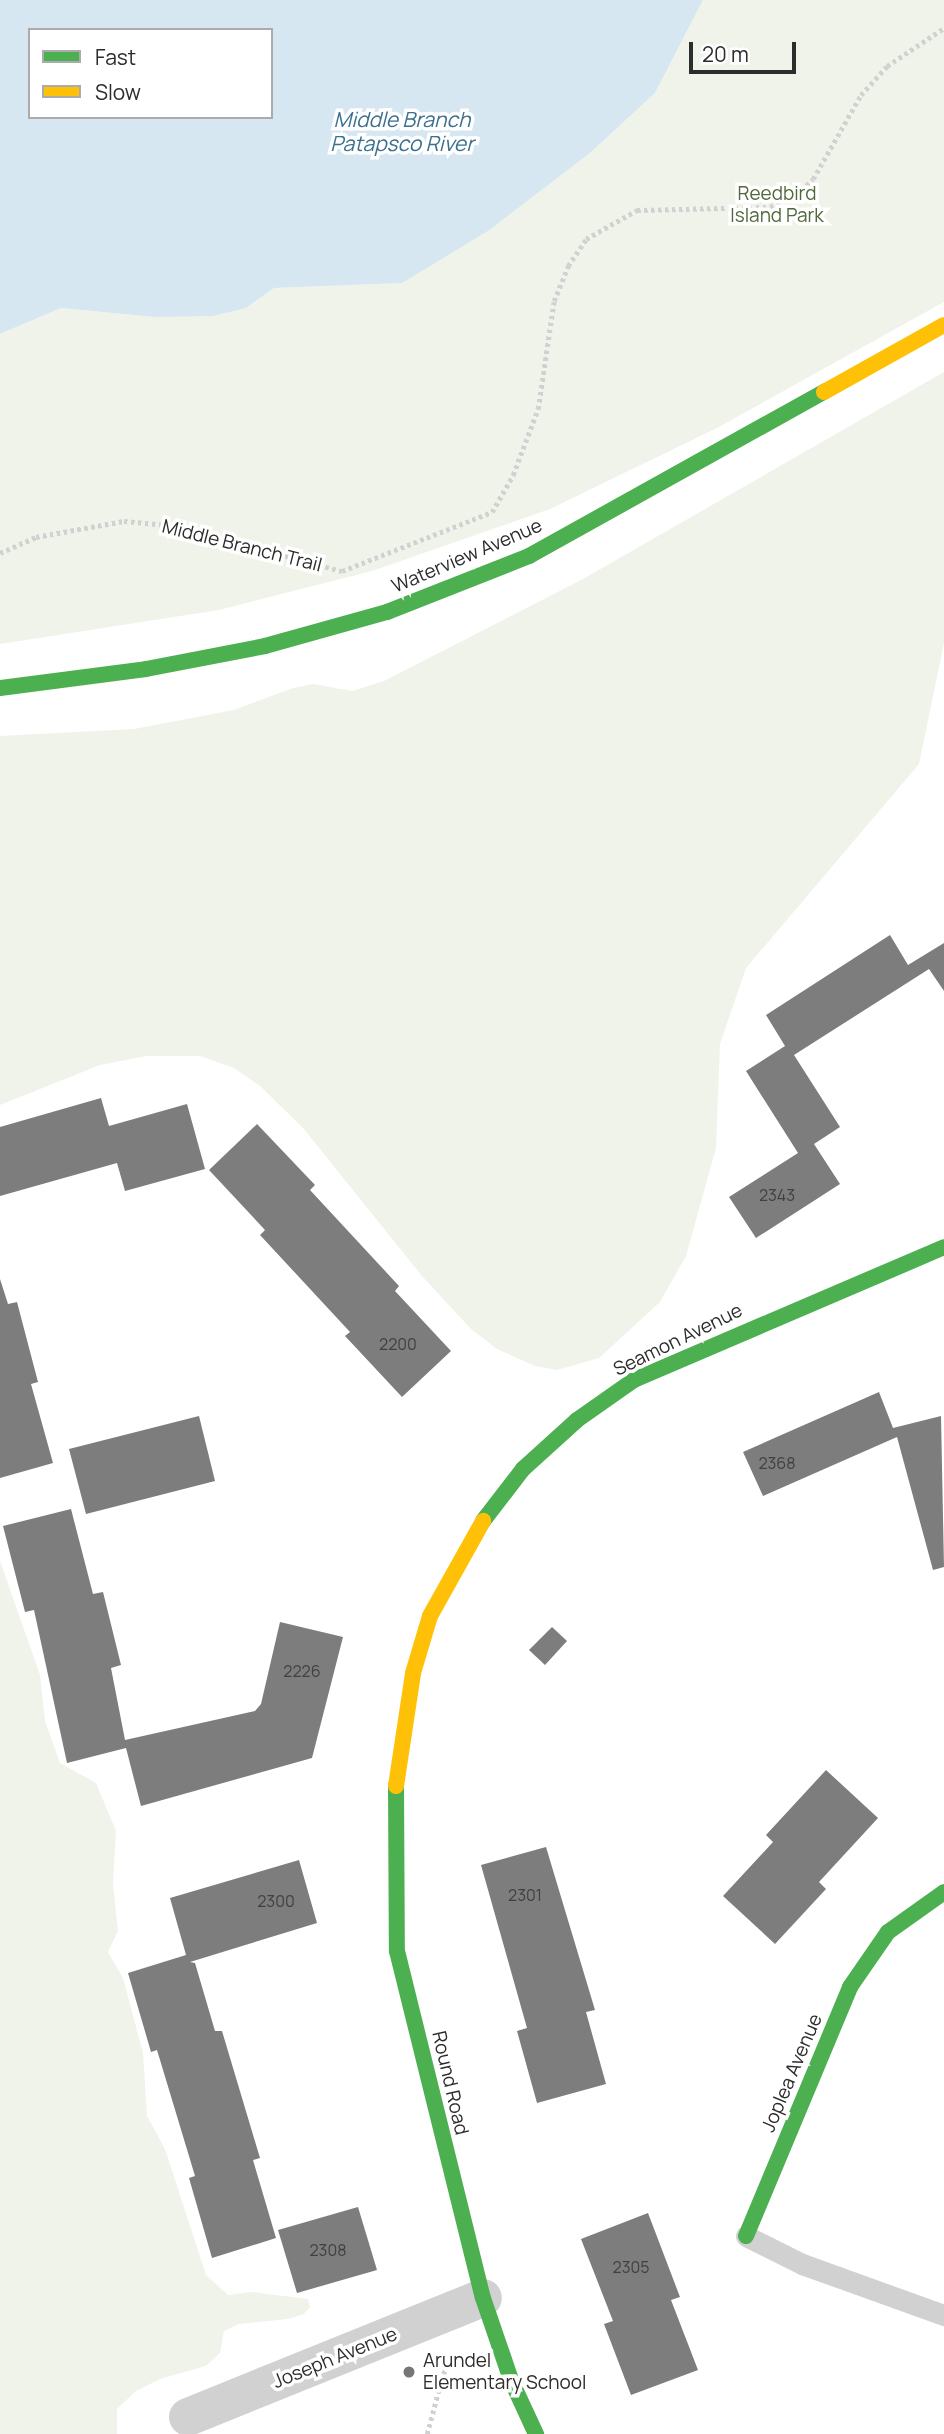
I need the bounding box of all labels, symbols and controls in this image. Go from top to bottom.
legend [28,28,273,119]
scale bar [692,28,799,72]
text: 20 m [702,40,749,68]
text: Fast [95,43,136,71]
text: Slow [95,78,141,106]
water label: Middle Branch Patapsco River [330,106,474,156]
park label: Reedbird Island Park [730,183,824,227]
street label: Waterview Avenue [388,514,546,598]
street label: Middle Branch Trail [160,515,324,577]
house number: 2343 [759,1185,795,1205]
street label: Seamon Avenue [610,1299,746,1381]
house number: 2200 [379,1334,417,1354]
house number: 2368 [758,1453,796,1473]
house number: 2226 [283,1661,321,1681]
house number: 2301 [508,1885,542,1905]
house number: 2300 [257,1891,295,1911]
street label: Joplea Avenue [757,2011,827,2135]
street label: Round Road [427,2029,473,2137]
house number: 2308 [309,2240,347,2260]
house number: 2305 [613,2257,649,2277]
street label: Joseph Avenue [269,2323,401,2393]
place label: Arundel Elementary School [423,2350,586,2394]
marker: Arundel Elementary School [401,2364,417,2380]

